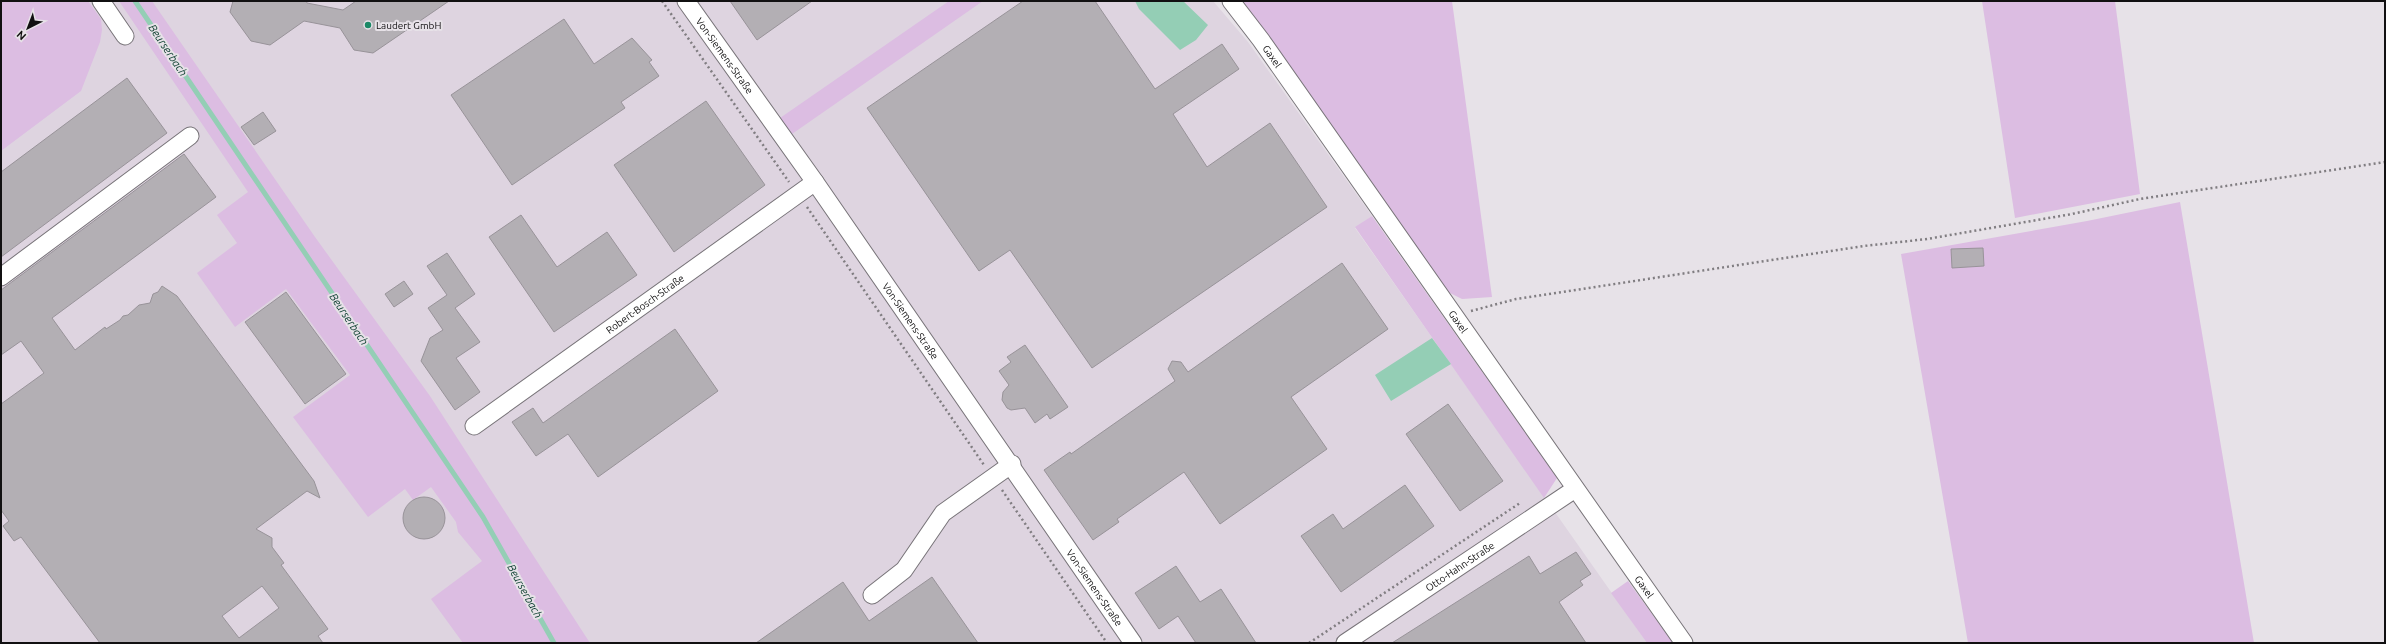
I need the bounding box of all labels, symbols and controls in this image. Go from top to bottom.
north arrow [8,8,48,48]
street label: Von-Siemens-Straße [694,16,755,96]
marker: Laudert GmbH [363,20,373,30]
place label: Laudert GmbH [376,20,441,31]
water label: Beurserbach [146,22,190,78]
text: N [14,28,28,43]
street label: Gaxel [1260,43,1284,70]
street label: Robert-Bosch-Straße [604,273,686,336]
street label: Von-Siemens-Straße [880,281,941,362]
water label: Beurserbach [327,291,371,347]
street label: Gaxel [1446,308,1470,335]
street label: Otto-Hahn-Straße [1423,540,1496,594]
street label: Von-Siemens-Straße [1064,548,1125,628]
water label: Beurserbach [505,562,545,620]
street label: Gaxel [1632,574,1656,601]

